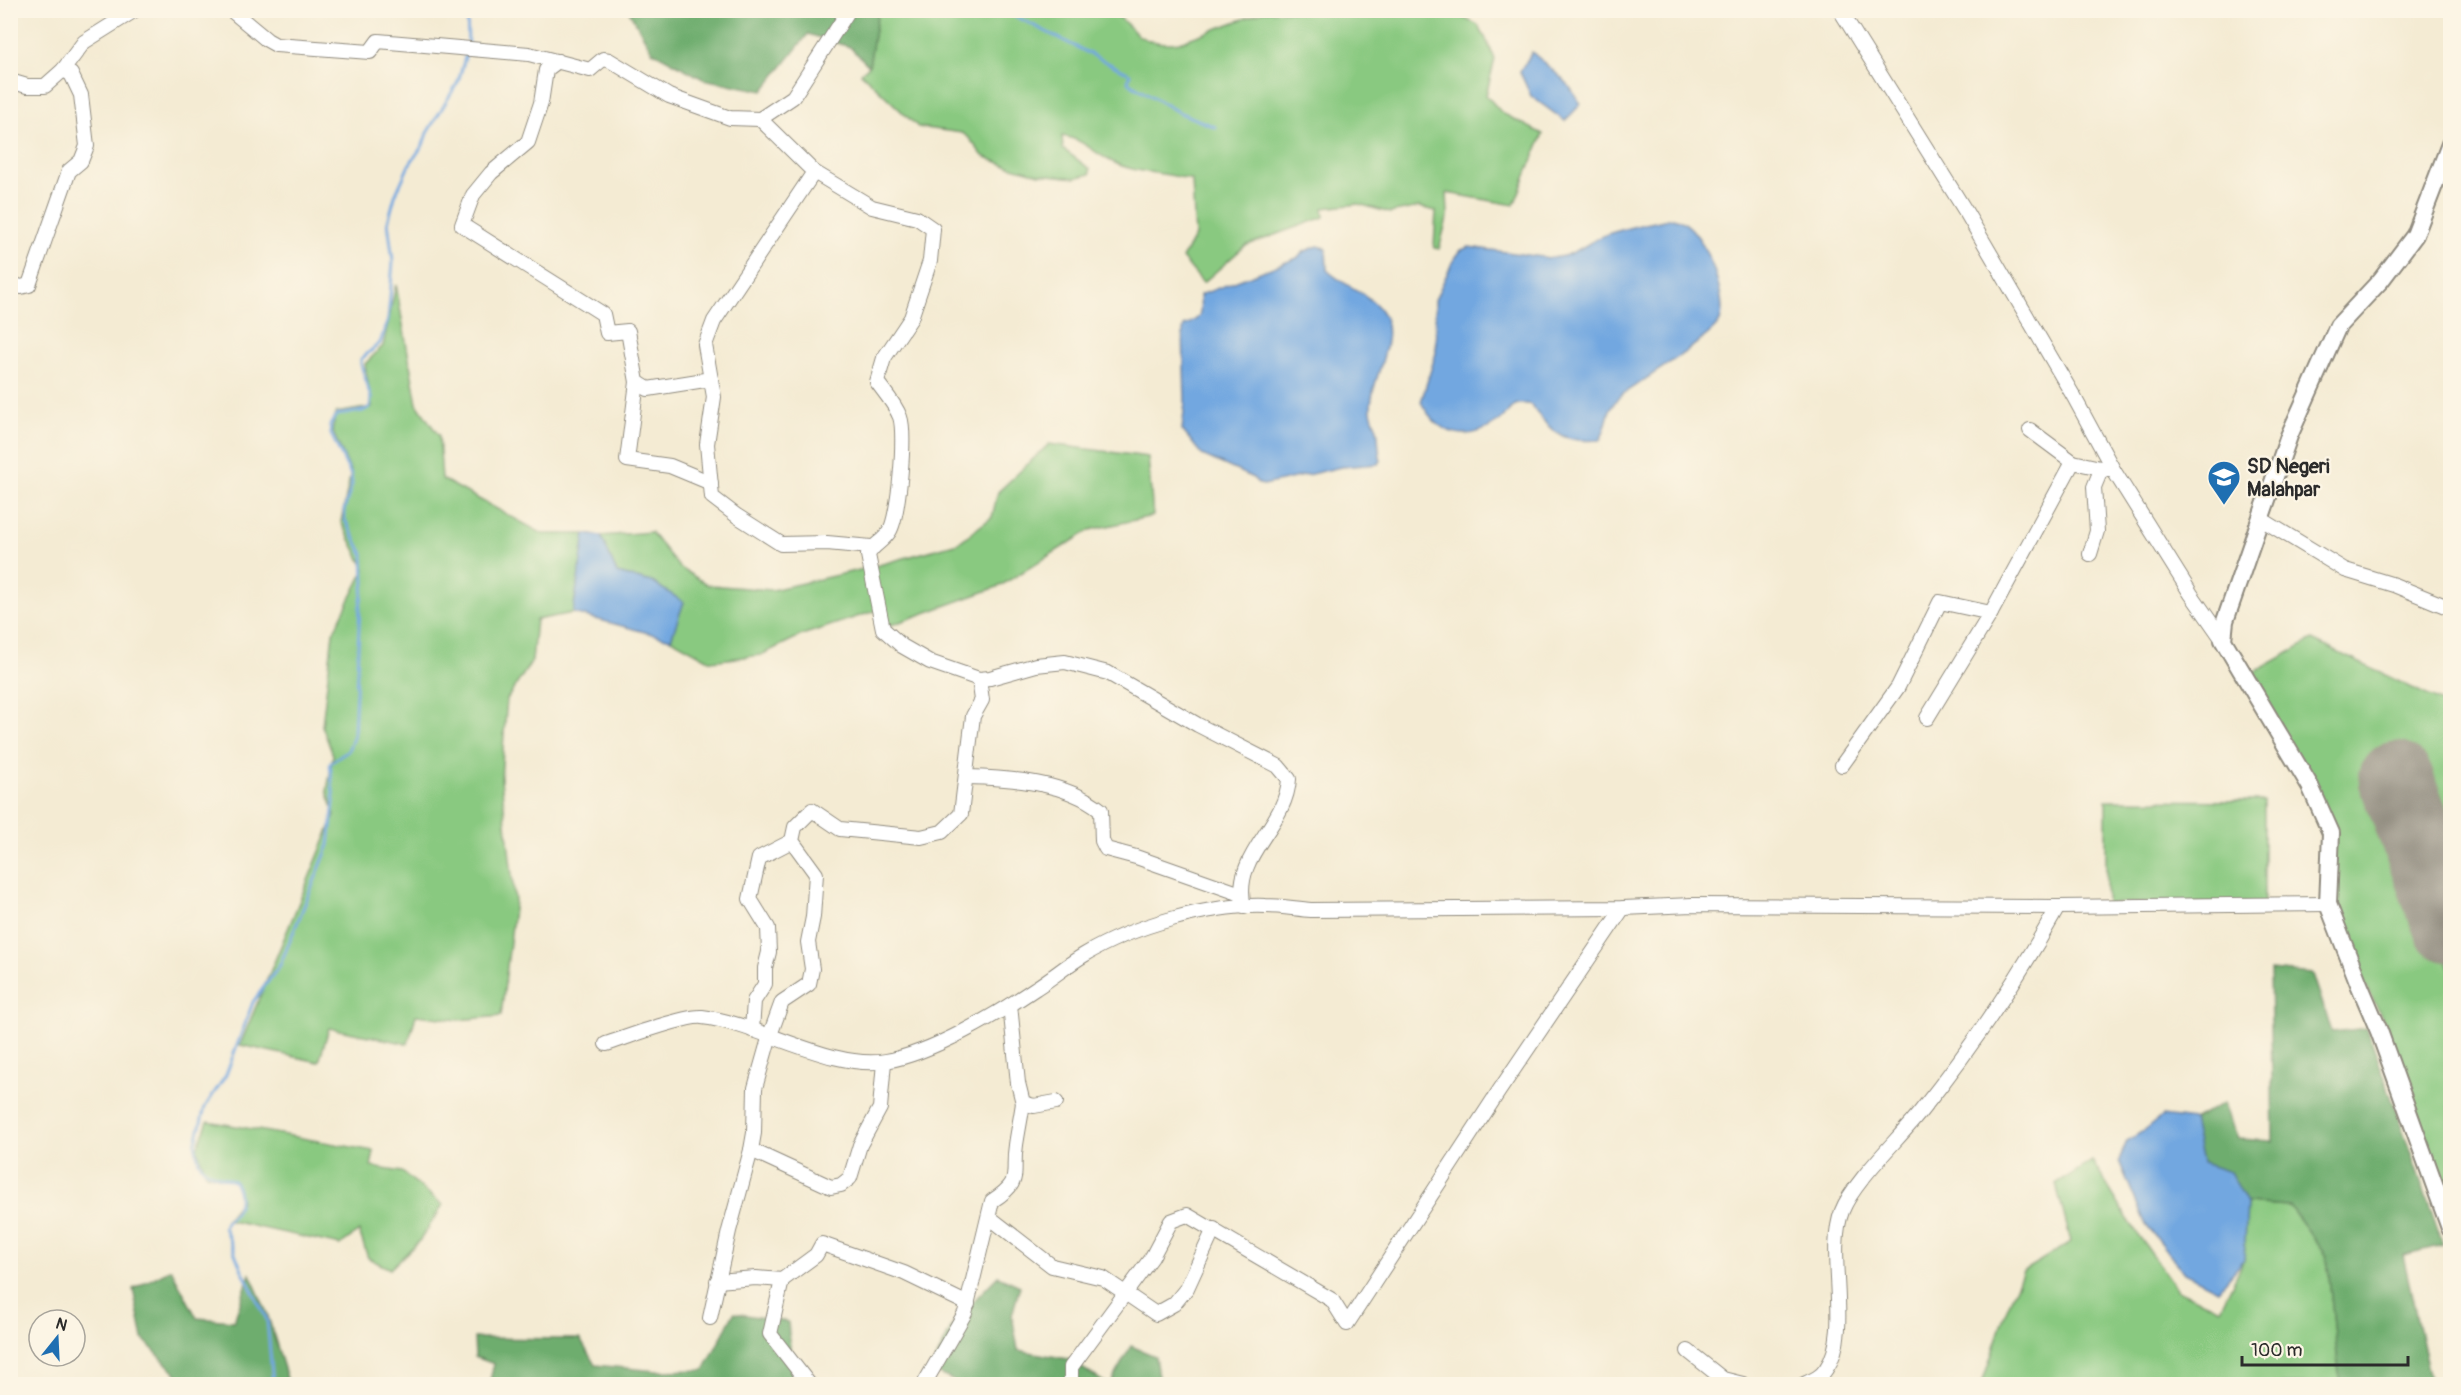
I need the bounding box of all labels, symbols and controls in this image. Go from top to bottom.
place label: SD Negeri Malahpar [2247,454,2330,502]
school or university icon: SD Negeri Malahpar [2206,459,2242,506]
north arrow [27,1308,87,1368]
text: N [53,1314,70,1336]
scale bar [2242,1329,2408,1367]
text: 100 m [2251,1339,2303,1362]

